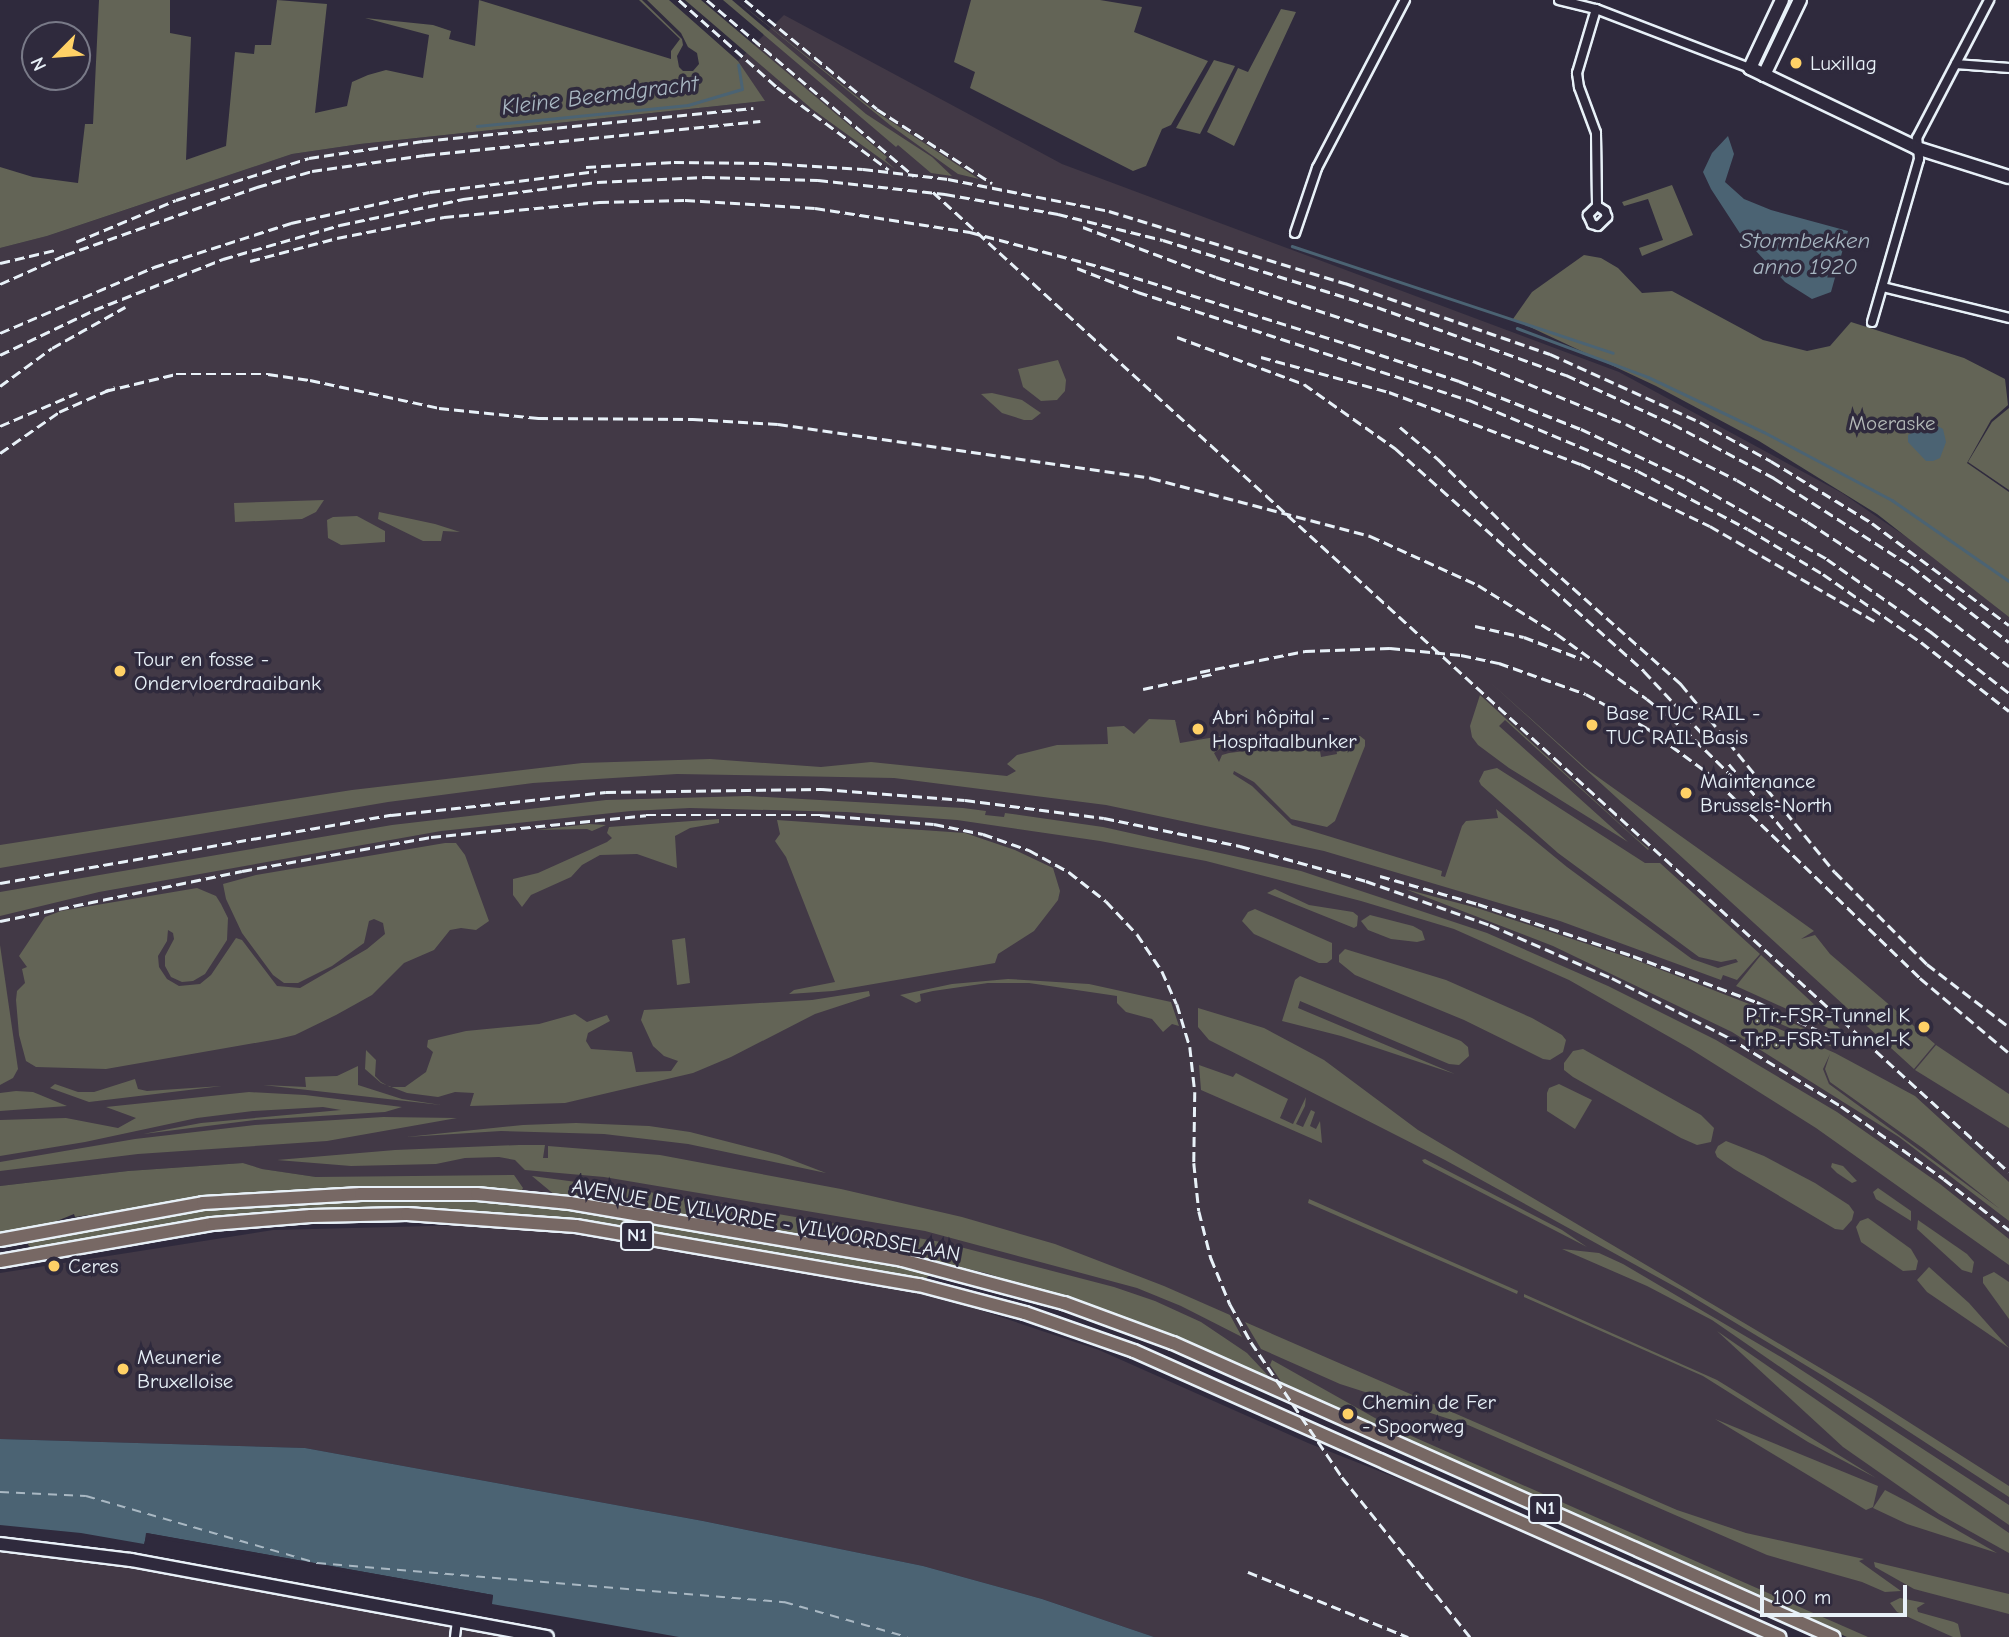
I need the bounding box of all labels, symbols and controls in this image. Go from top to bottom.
north arrow [21,21,91,91]
place label: Luxillag [1810,50,1877,76]
text: N [26,54,51,74]
marker: Luxillag [1788,55,1804,71]
water label: Kleine Beemdgracht [500,70,700,122]
water label: Stormbekken anno 1920 [1740,227,1870,281]
park label: Moeraske [1849,410,1935,436]
place label: Tour en fosse - Ondervloerdraaibank [134,646,321,696]
marker: Tour en fosse - Ondervloerdraaibank [112,663,128,679]
place label: Base TUC RAIL - TUC RAIL Basis [1606,700,1760,750]
place label: Abri hôpital - Hospitaalbunker [1212,704,1357,754]
marker: Base TUC RAIL - TUC RAIL Basis [1584,717,1600,733]
marker: Abri hôpital - Hospitaalbunker [1190,721,1206,737]
place label: Maintenance Brussels-North [1700,768,1832,818]
marker: Maintenance Brussels-North [1678,785,1694,801]
place label: P.Tr.-FSR-Tunnel K - Tr.P.-FSR-Tunnel-K [1728,1002,1910,1052]
marker: P.Tr.-FSR-Tunnel K - Tr.P.-FSR-Tunnel-K [1916,1019,1932,1035]
street label: AVENUE DE VILVORDE - VILVOORDSELAAN [570,1173,962,1267]
road number: N1 [620,1220,654,1252]
place label: Ceres [68,1253,119,1279]
marker: Ceres [46,1258,62,1274]
place label: Meunerie Bruxelloise [137,1344,233,1394]
marker: Meunerie Bruxelloise [115,1361,131,1377]
place label: Chemin de Fer - Spoorweg [1362,1389,1496,1439]
marker: Chemin de Fer - Spoorweg [1340,1406,1356,1422]
road number: N1 [1528,1494,1562,1525]
scale bar [1764,1570,1911,1614]
text: 100 m [1773,1585,1831,1609]

